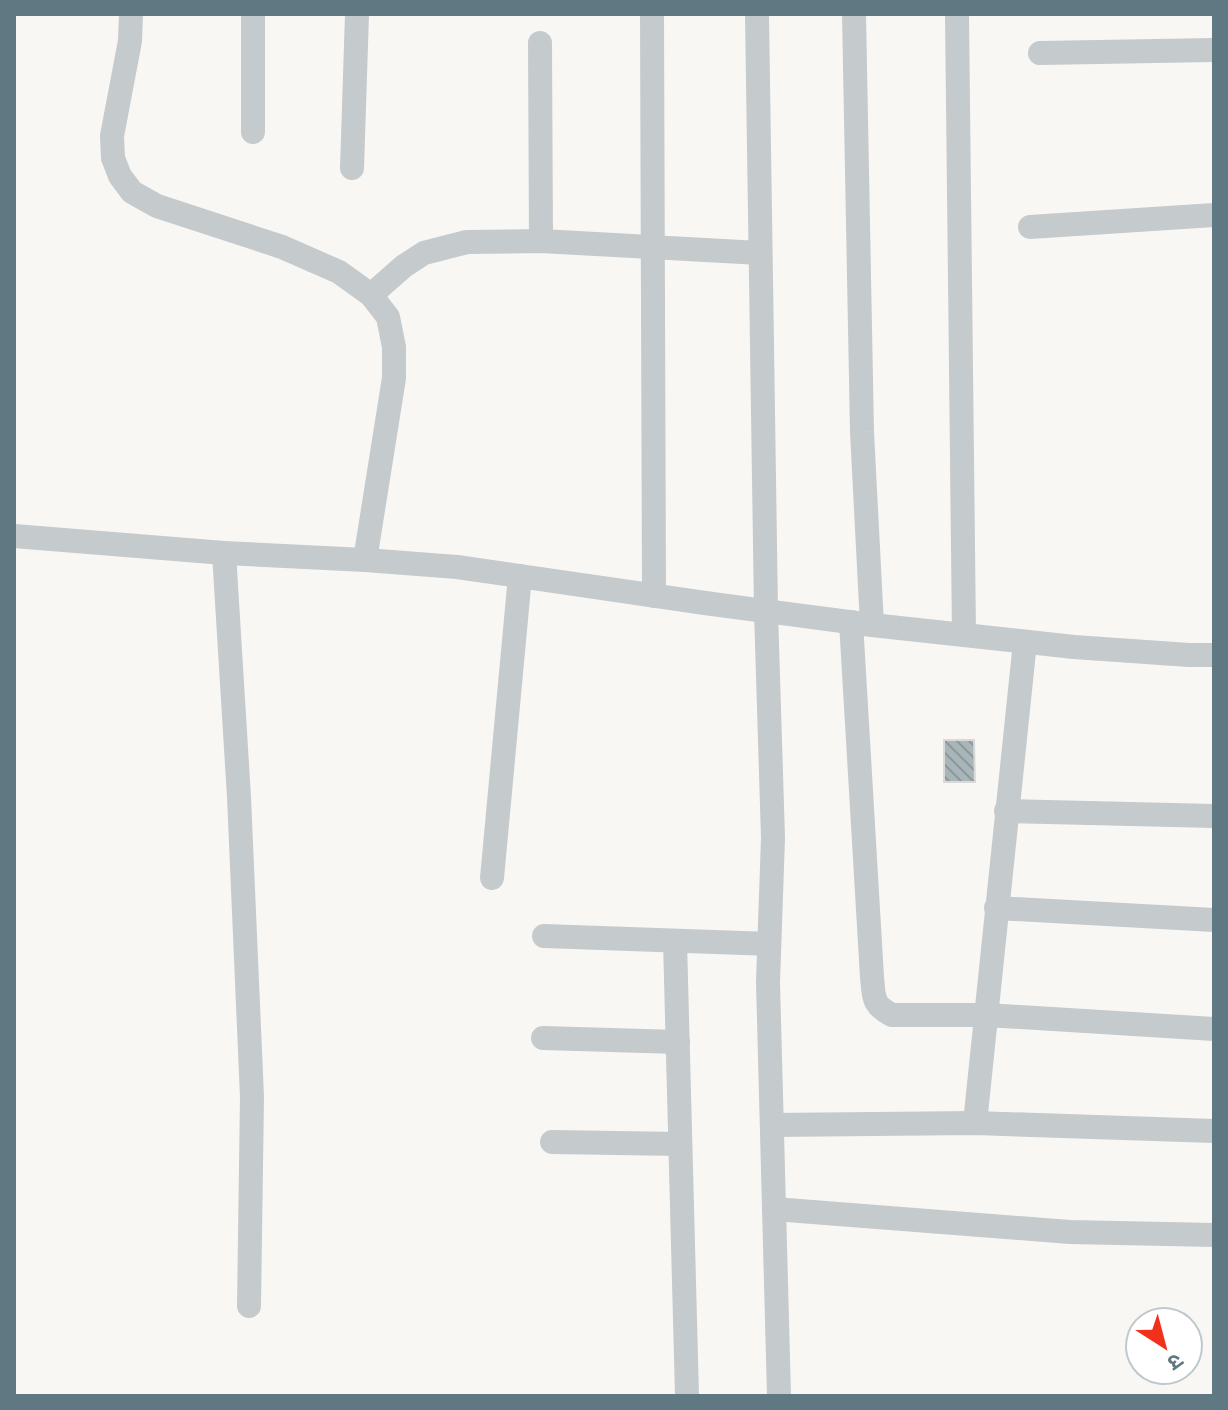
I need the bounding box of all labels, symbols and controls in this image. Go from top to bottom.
north arrow [1124,1306,1204,1386]
text: उ [1163,1349,1189,1377]

